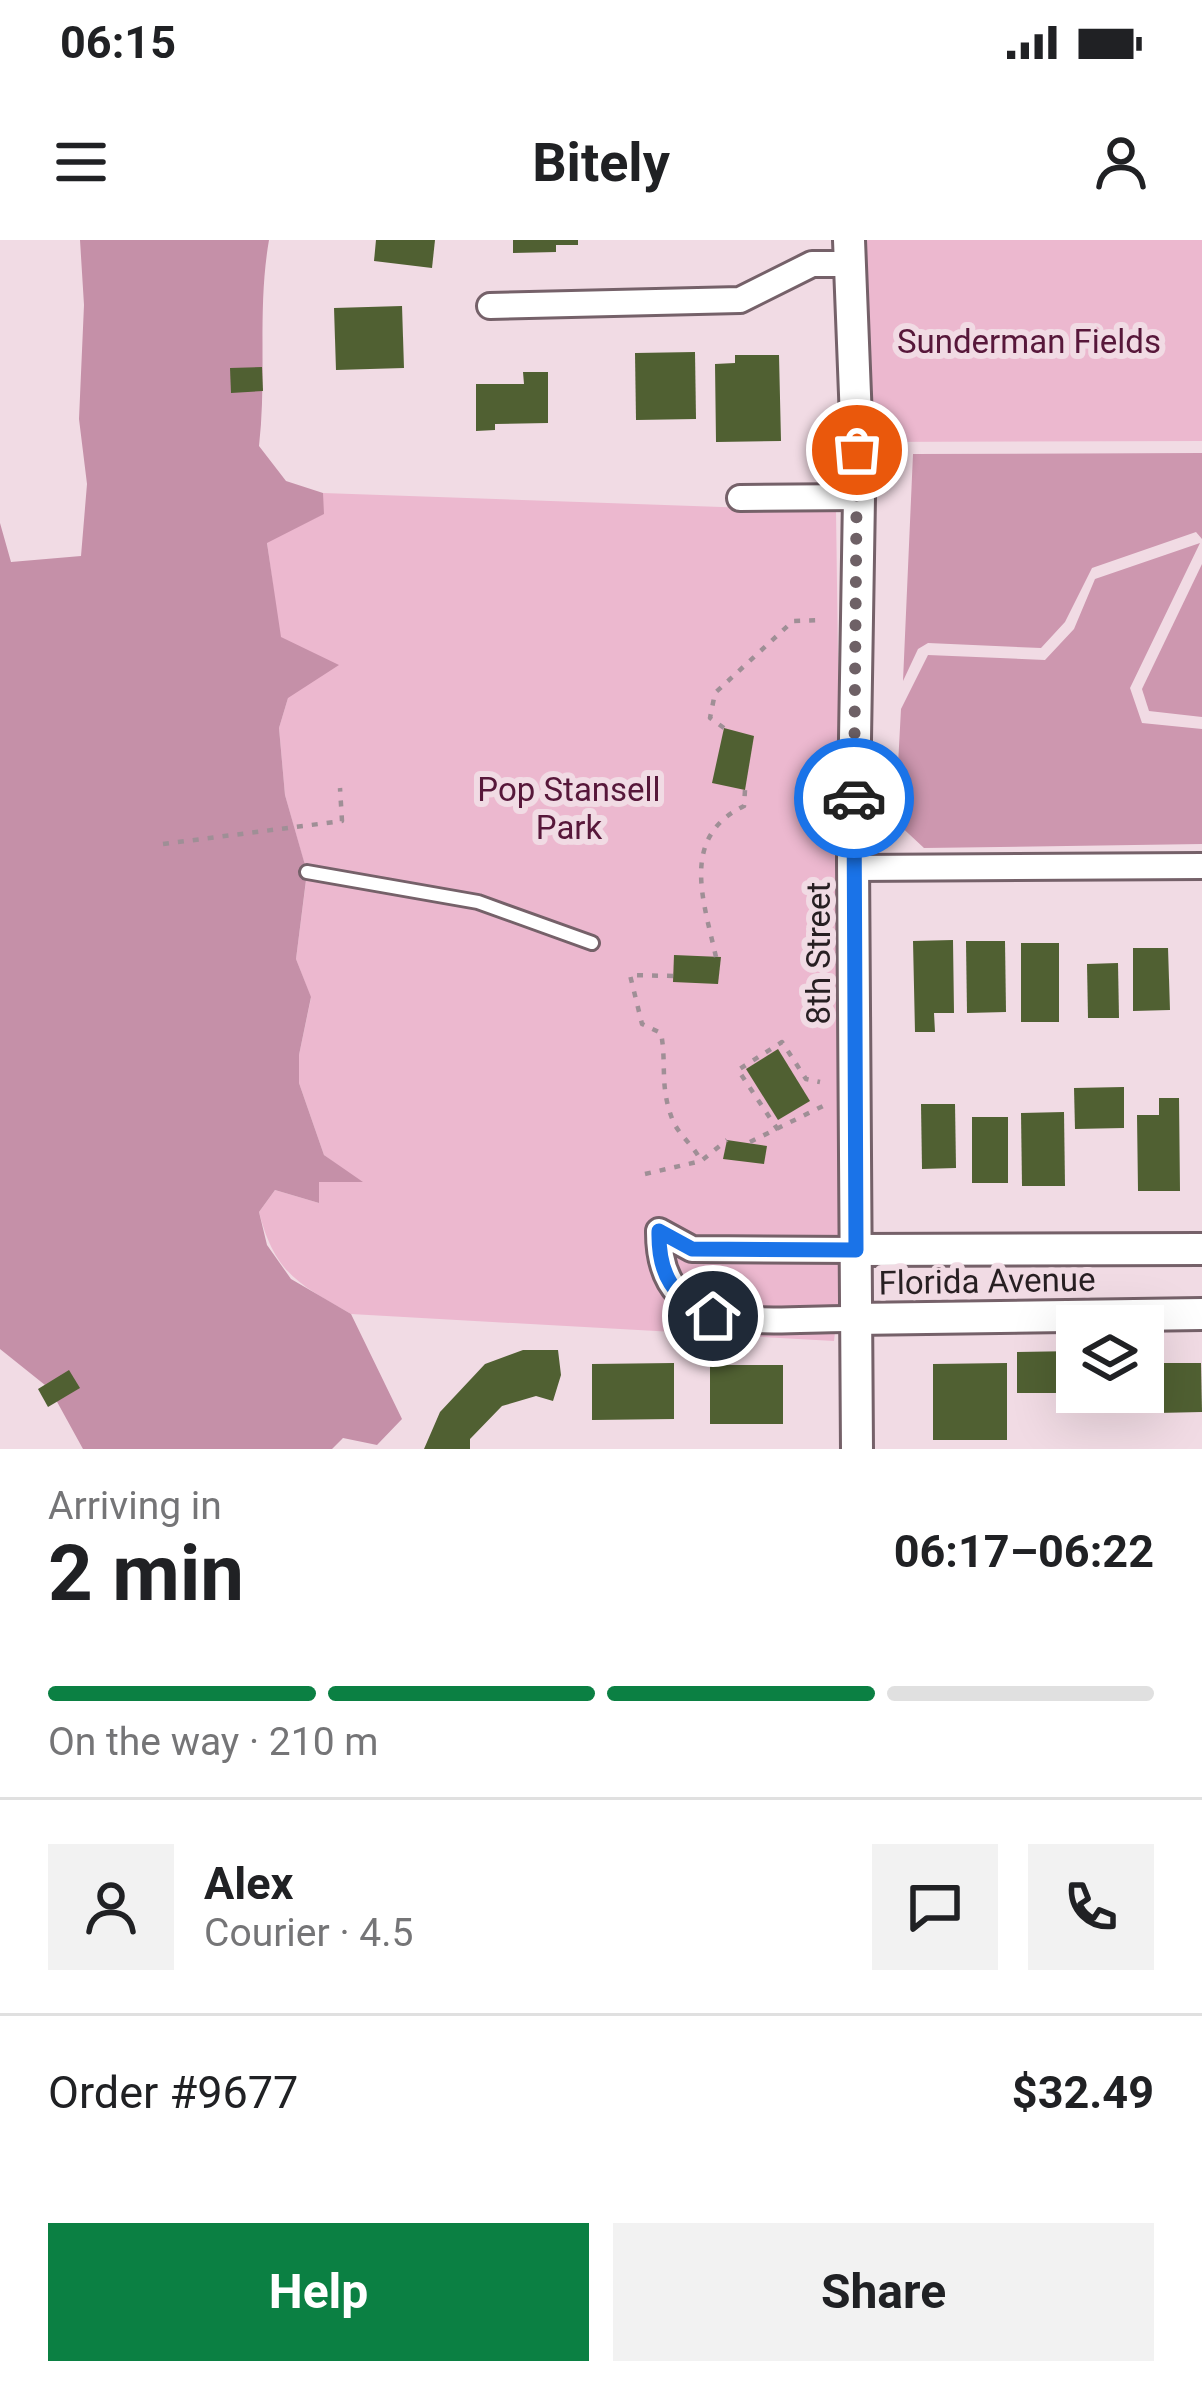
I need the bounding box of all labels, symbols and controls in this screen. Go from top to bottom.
text: 06:15 [60,16,176,69]
icon: menu [48,129,114,195]
icon: person [1088,129,1154,195]
text: Bitely [532,131,670,194]
park label: Sunderman Fields [897,322,1161,361]
pin [806,399,908,501]
icon: bag [824,417,890,483]
courier [794,738,914,858]
icon: car [821,765,887,831]
park label: Pop Stansell Park [477,770,661,847]
street label: 8th Street [799,882,838,1024]
street label: Florida Avenue [878,1260,1096,1302]
pin [662,1265,764,1367]
icon: home [680,1283,746,1349]
map controls [1056,1305,1164,1413]
button: layers [1056,1305,1164,1413]
text: Arriving in [48,1483,222,1529]
text: 06:17–06:22 [894,1525,1154,1578]
text: 2 min [48,1528,244,1619]
text: On the way · 210 m [48,1719,379,1765]
button: person [48,1844,174,1970]
button: chat [872,1844,998,1970]
button: phone [1028,1844,1154,1970]
text: Alex [204,1857,293,1910]
text: Courier · 4.5 [204,1910,413,1956]
text: Order #9677 [48,2066,298,2119]
text: $32.49 [1012,2066,1154,2119]
button: Help [48,2223,589,2361]
button: Share [613,2223,1154,2361]

